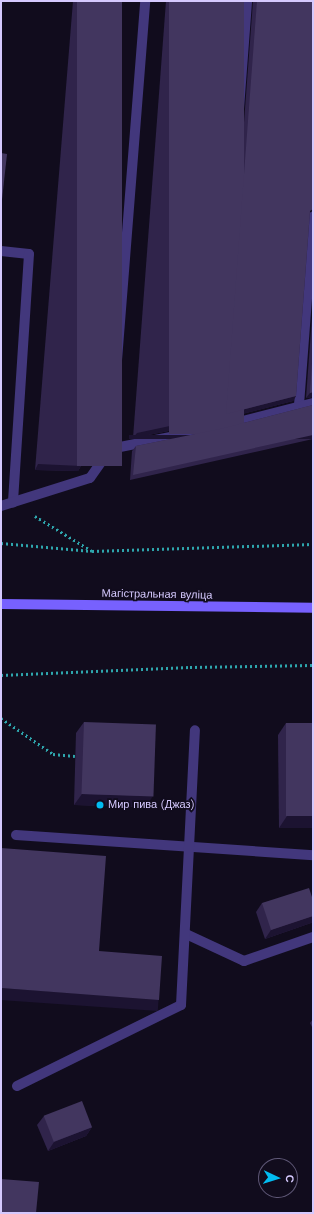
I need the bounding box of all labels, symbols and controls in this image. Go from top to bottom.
street label: Магістральная вуліца [101,587,213,603]
place label: Мир пива (Джаз) [108,798,194,812]
marker: Мир пива (Джаз) [95,800,105,810]
north arrow [258,1158,298,1198]
text: С [283,1174,296,1183]

